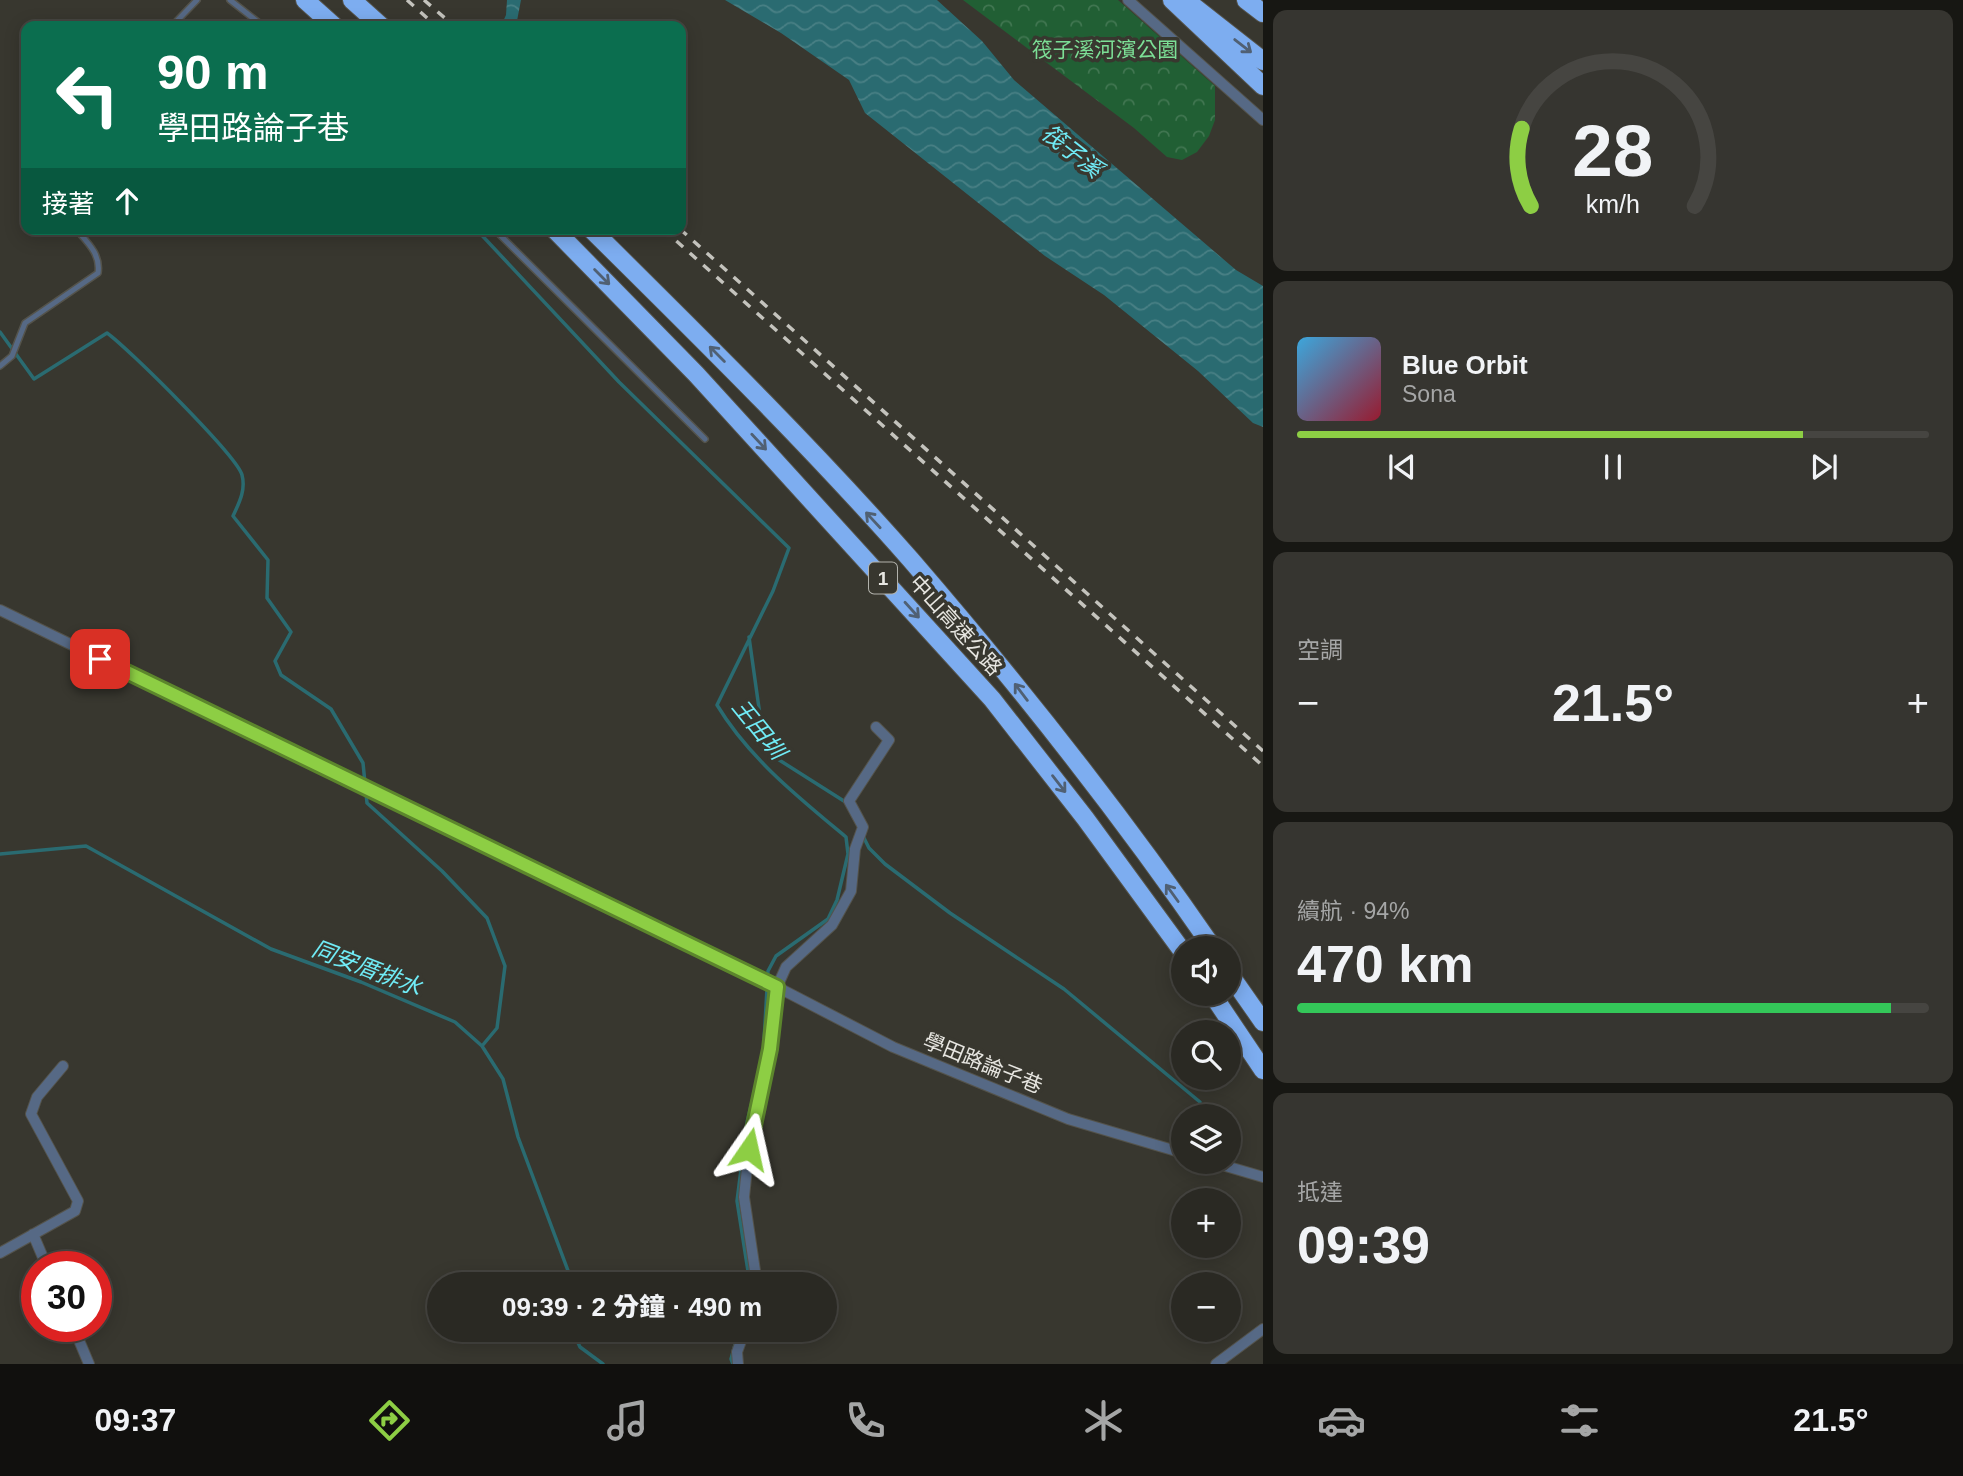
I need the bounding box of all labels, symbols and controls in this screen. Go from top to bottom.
park label: 筏子溪河濱公園 [1032,38,1179,61]
one-way arrow [1234,38,1252,54]
text: 90 m [157,45,269,99]
icon: left [42,49,133,140]
text: 學田路論子巷 [157,110,349,146]
text: 28 [1573,111,1653,192]
water label: 筏子溪 [1037,120,1110,184]
icon: ahead [108,182,146,220]
text: 接著 [42,189,94,219]
text: km/h [1586,190,1640,218]
one-way arrow [594,269,611,286]
one-way arrow [709,345,726,362]
text: Blue Orbit [1402,350,1528,380]
text: Sona [1402,381,1456,407]
one-way arrow [750,433,767,450]
icon: previous [1383,448,1421,486]
icon: pause [1594,448,1632,486]
icon: next [1805,448,1843,486]
one-way arrow [864,511,881,528]
road number: 1 [869,562,897,594]
street label: 中山高速公路 [905,570,1007,680]
one-way arrow [904,601,920,619]
pin [70,629,130,689]
text: 空調 [1297,637,1343,663]
icon: arrive [81,640,119,678]
text: 21.5° [1552,674,1674,732]
text: − [1297,682,1319,724]
text: + [1907,682,1929,724]
one-way arrow [1014,683,1029,701]
water label: 王田圳 [727,694,793,766]
one-way arrow [1051,775,1066,793]
one-way arrow [1165,884,1180,903]
text: 續航 · 94% [1297,898,1409,924]
water label: 同安厝排水 [309,935,426,1001]
text: 470 km [1297,935,1473,993]
map controls [1171,936,1241,1342]
button: sound [1171,936,1241,1006]
button: search [1171,1020,1241,1090]
street label: 學田路論子巷 [920,1029,1046,1097]
button: layers [1171,1104,1241,1174]
position arrow [712,1112,786,1186]
text: 抵達 [1297,1179,1343,1205]
button: + [1171,1188,1241,1258]
text: 09:39 [1297,1216,1430,1274]
speed limit sign: 30 [21,1251,112,1342]
button: − [1171,1272,1241,1342]
text: 09:39 · 2 分鐘 · 490 m [502,1292,762,1322]
icon: directions [365,1396,414,1445]
icon: music [603,1396,652,1445]
icon: phone [841,1396,890,1445]
icon: climate [1079,1396,1128,1445]
icon: car [1317,1396,1366,1445]
icon: filters [1555,1396,1604,1445]
text: 09:37 [95,1402,176,1438]
text: 21.5° [1793,1402,1868,1438]

